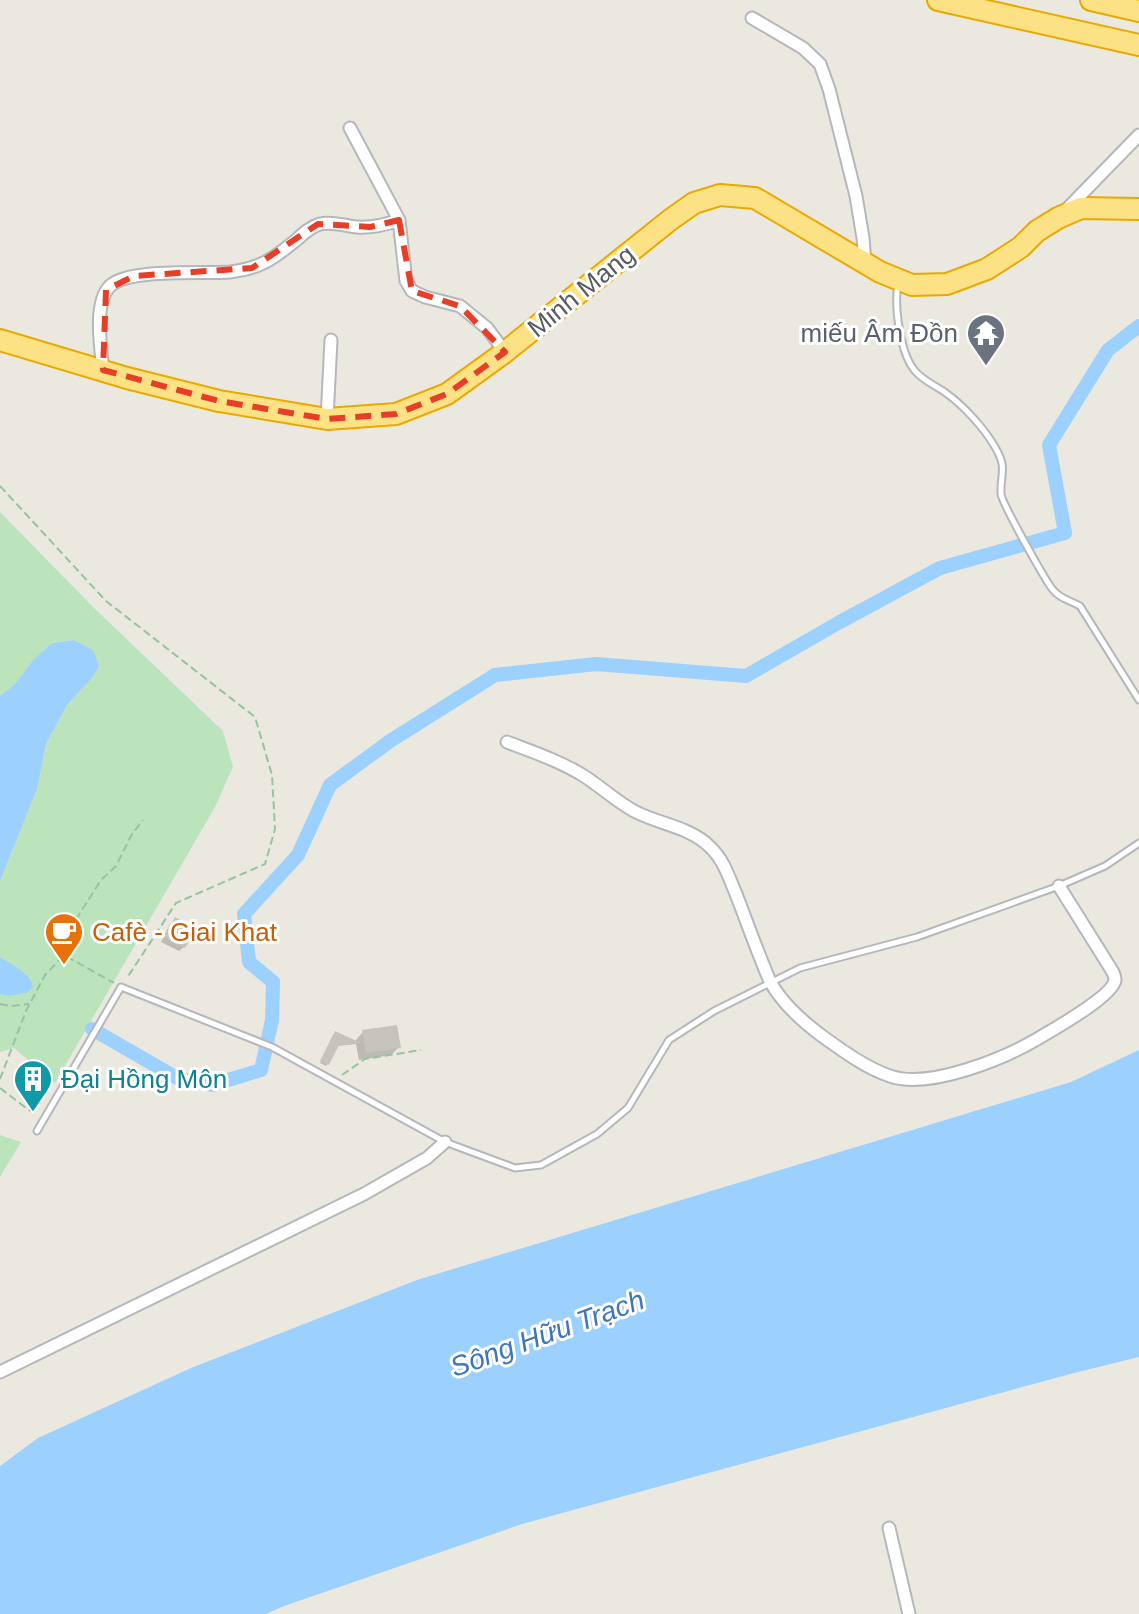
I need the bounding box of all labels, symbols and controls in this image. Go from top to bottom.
street label: Minh Mang [522,239,640,343]
temple icon: miếu Âm Đồn [965,312,1007,367]
place label: miếu Âm Đồn [801,318,958,348]
cafe icon: Cafè - Giai Khat [43,911,85,966]
place label: Cafè - Giai Khat [92,917,278,947]
building icon: Đại Hồng Môn [12,1058,54,1113]
place label: Đại Hồng Môn [61,1064,227,1094]
water label: Sông Hữu Trạch [446,1284,648,1383]

